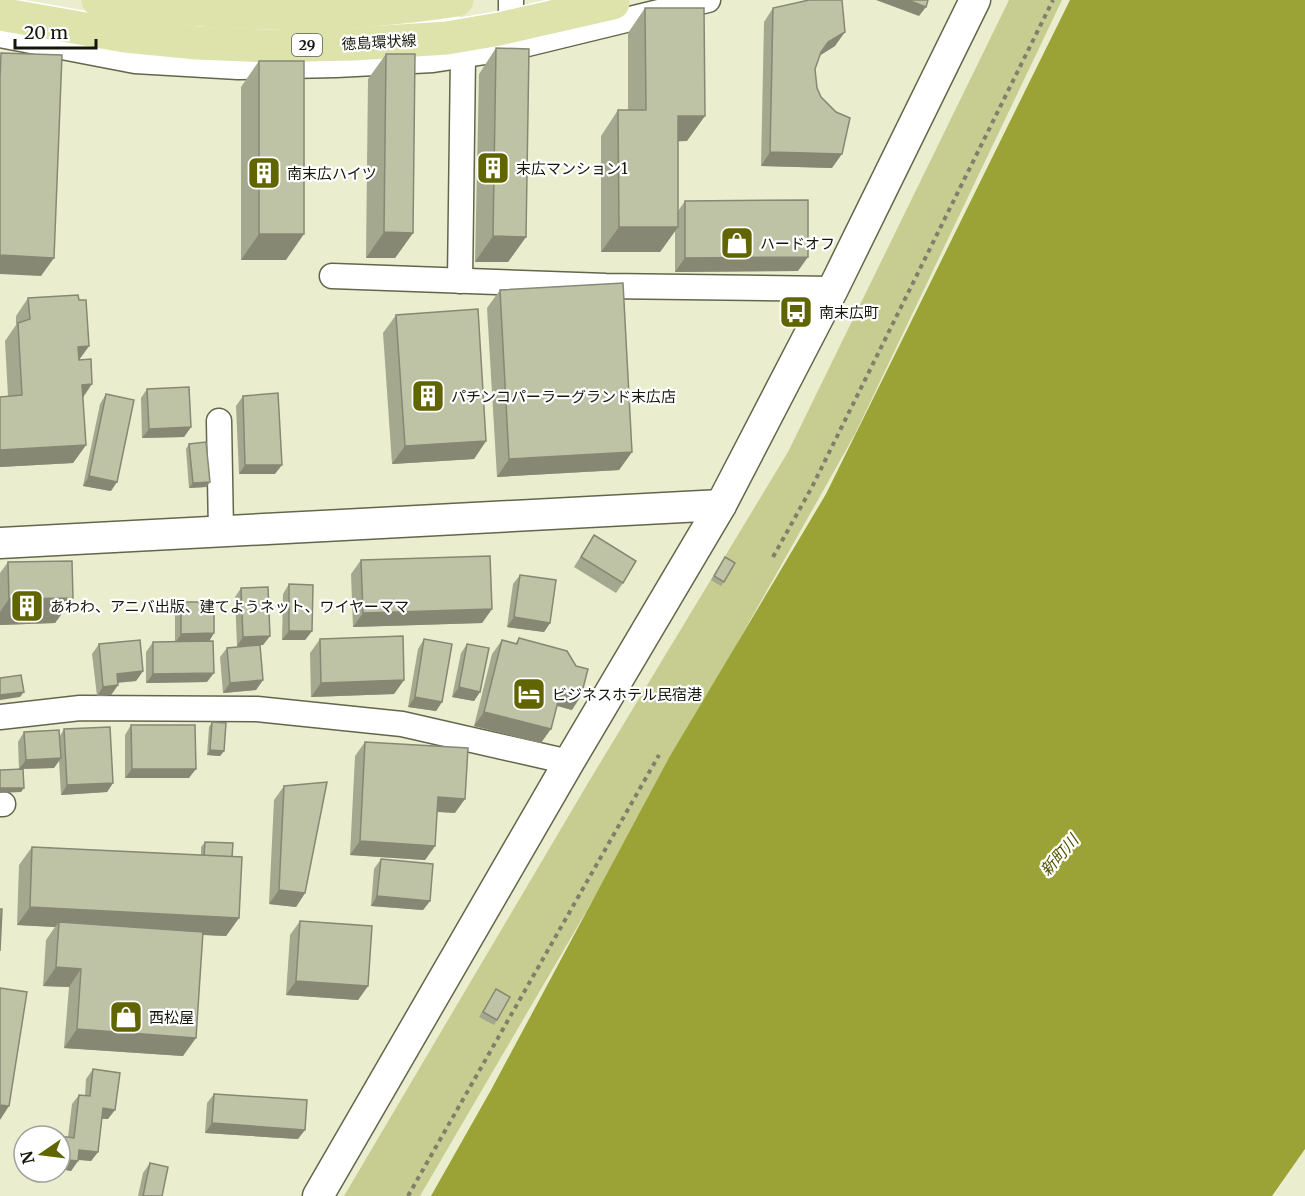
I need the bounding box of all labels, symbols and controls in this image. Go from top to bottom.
scale bar [15,12,96,50]
text: 20 m [24,21,68,44]
street label: 徳島環状線 [341,31,417,53]
road number: 29 [292,34,322,56]
building icon: 末広マンション1 [475,150,511,186]
building icon: 南末広ハイツ [246,155,282,191]
place label: 末広マンション1 [516,159,628,178]
place label: 南末広ハイツ [287,164,377,183]
shop icon: ハードオフ [719,225,755,261]
place label: ハードオフ [760,234,835,253]
bus stop icon: 南末広町 [778,294,814,330]
place label: 南末広町 [819,303,879,322]
building icon: パチンコパーラーグランド末広店 [410,378,446,414]
place label: パチンコパーラーグランド末広店 [451,387,676,406]
building icon: あわわ、アニバ出版、建てようネット、ワイヤーママ [9,588,45,624]
place label: あわわ、アニバ出版、建てようネット、ワイヤーママ [50,597,409,616]
hotel icon: ビジネスホテル民宿港 [511,676,547,712]
place label: ビジネスホテル民宿港 [552,685,702,704]
water label: 新町川 [1036,829,1084,880]
shop icon: 西松屋 [108,999,144,1035]
place label: 西松屋 [149,1008,194,1027]
north arrow [12,1124,72,1184]
text: N [16,1149,39,1166]

